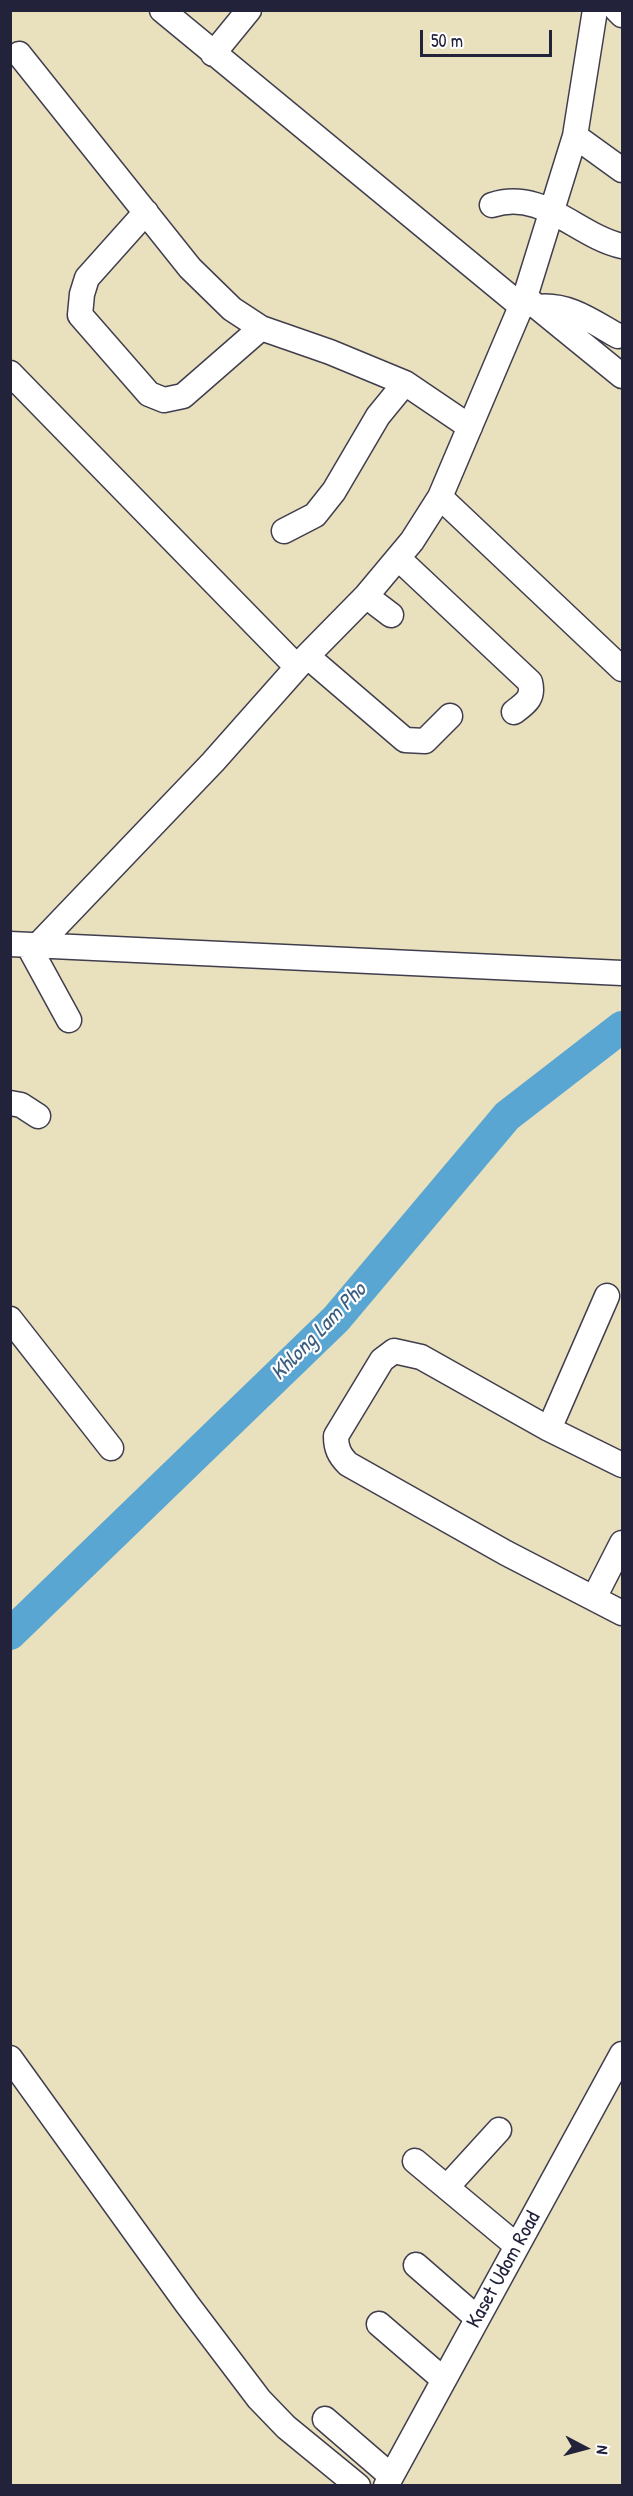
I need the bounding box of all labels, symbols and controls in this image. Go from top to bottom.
scale bar [423,18,555,56]
text: 50 m [431,28,463,53]
water label: Khlong Lam Pho [266,1278,372,1386]
street label: Kaset Udom Road [462,2207,546,2333]
north arrow [555,2418,615,2478]
text: N [592,2444,614,2455]

